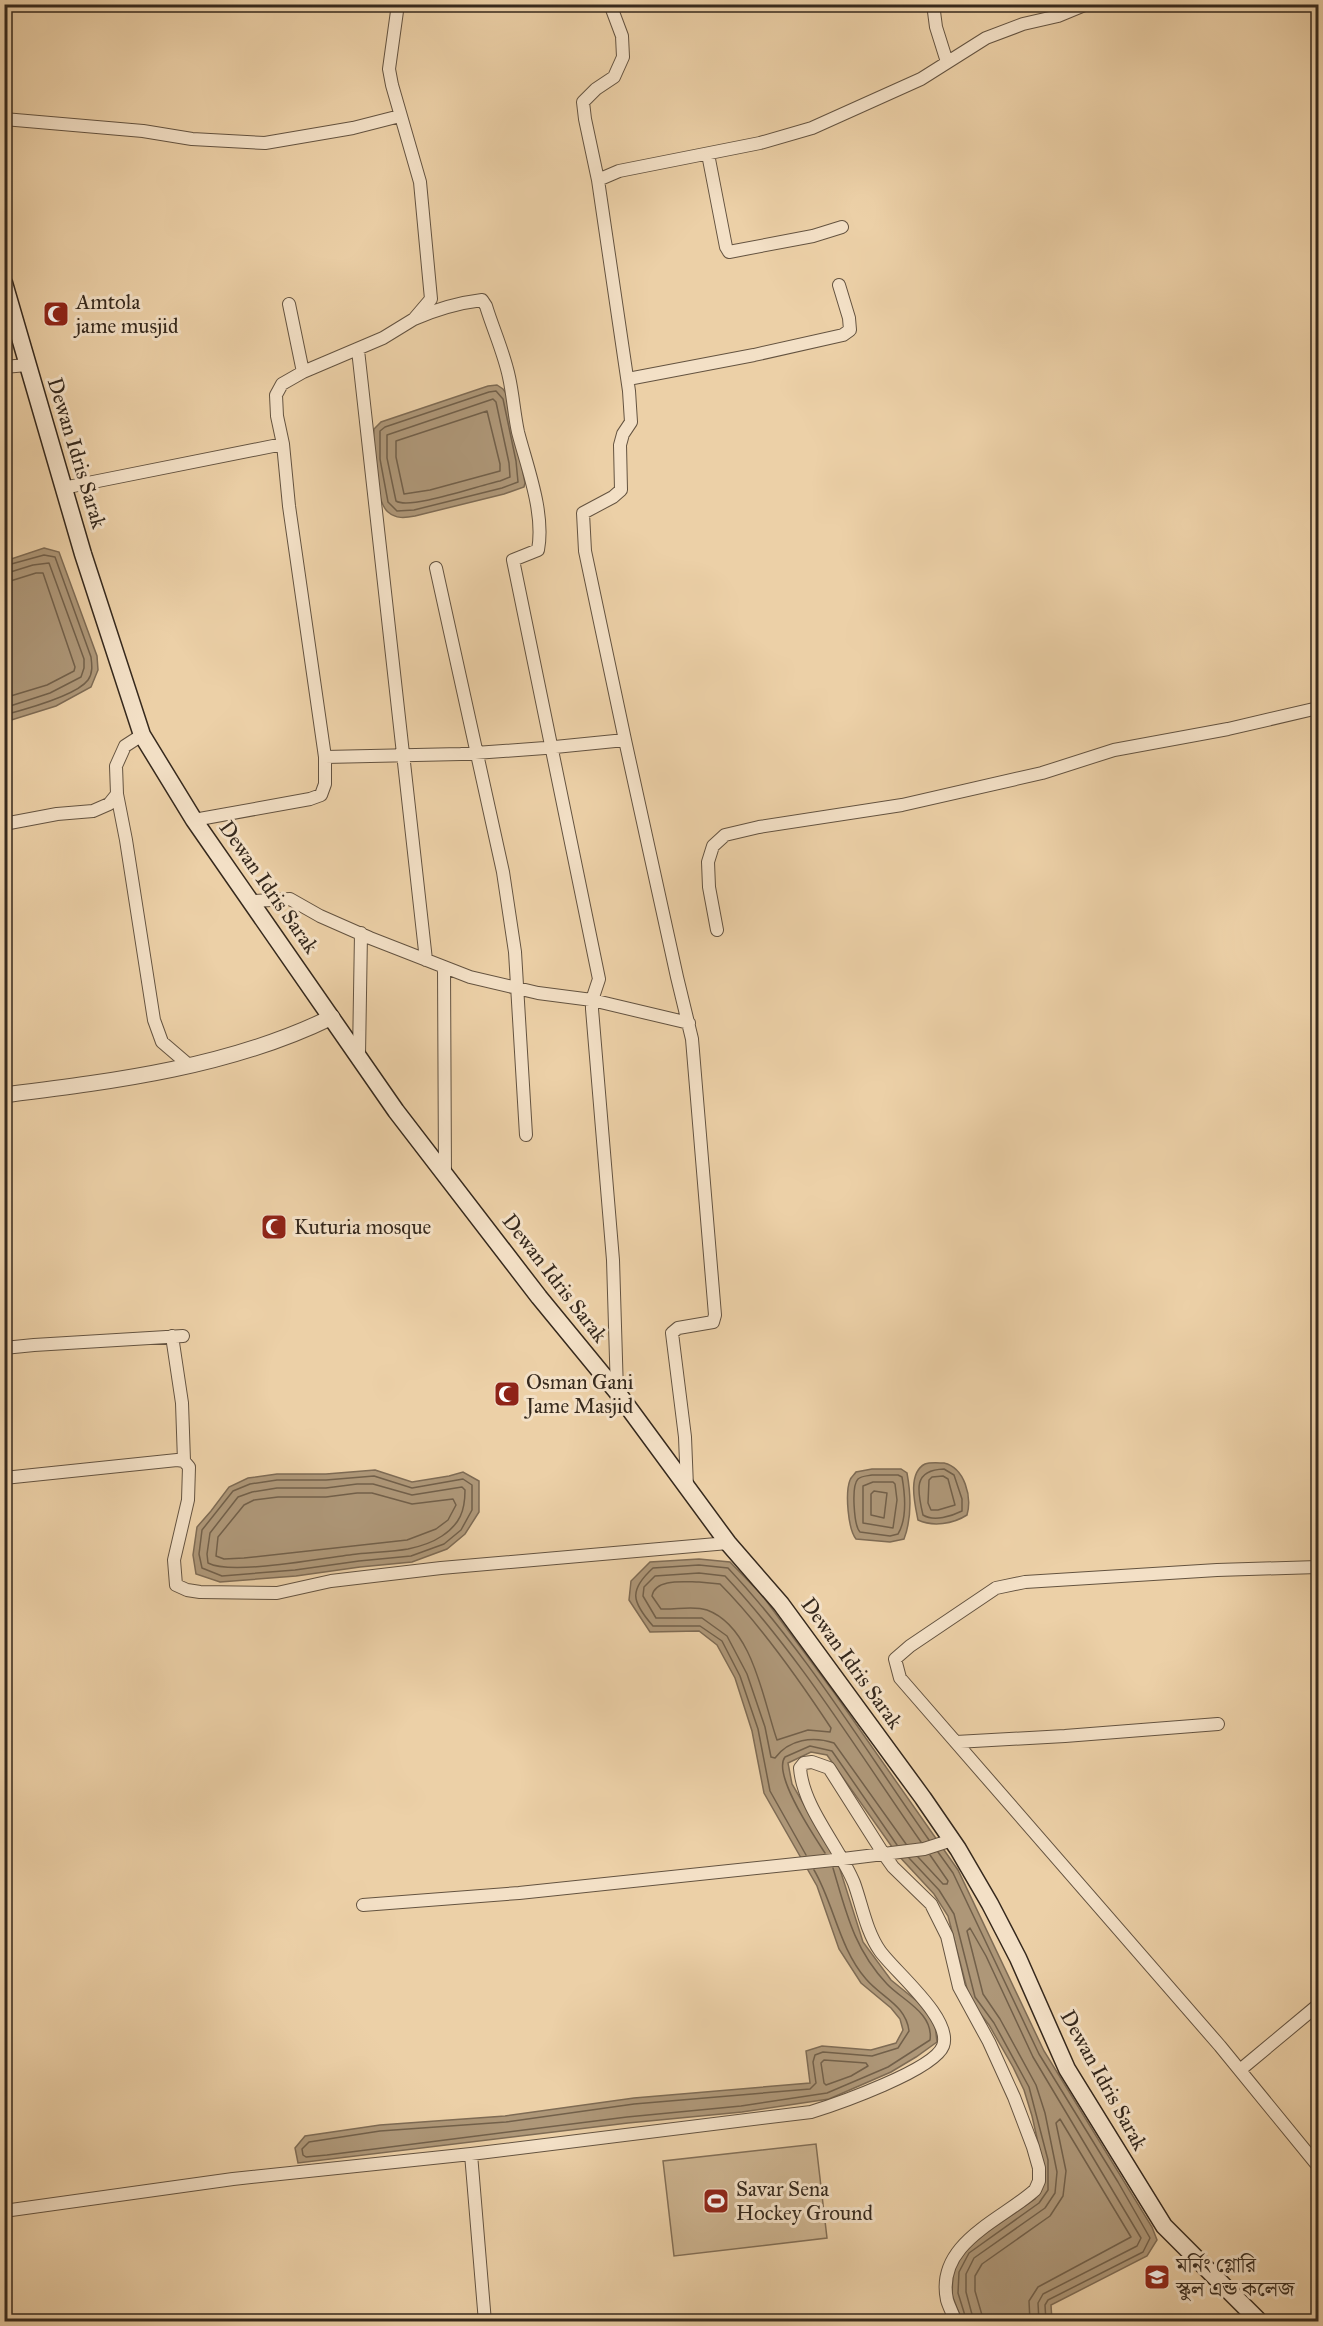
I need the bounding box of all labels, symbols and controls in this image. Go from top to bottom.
place label: Amtola jame musjid [73,289,179,339]
mosque icon: Amtola jame musjid [41,299,71,329]
street label: Dewan Idris Sarak [42,375,112,532]
street label: Dewan Idris Sarak [214,816,325,959]
street label: Dewan Idris Sarak [497,1208,613,1348]
mosque icon: Kuturia mosque [259,1212,289,1242]
place label: Kuturia mosque [294,1214,432,1240]
place label: Osman Gani Jame Masjid [524,1369,634,1419]
mosque icon: Osman Gani Jame Masjid [492,1379,522,1409]
street label: Dewan Idris Sarak [796,1592,909,1734]
street label: Dewan Idris Sarak [1055,2005,1153,2155]
place label: Savar Sena Hockey Ground [736,2176,873,2226]
sports icon: Savar Sena Hockey Ground [701,2186,731,2216]
place label: মর্নিং গ্লোরি স্কুল এন্ড কলেজ [1175,2252,1296,2302]
school or university icon: মর্নিং গ্লোরি স্কুল এন্ড কলেজ [1142,2262,1172,2292]

